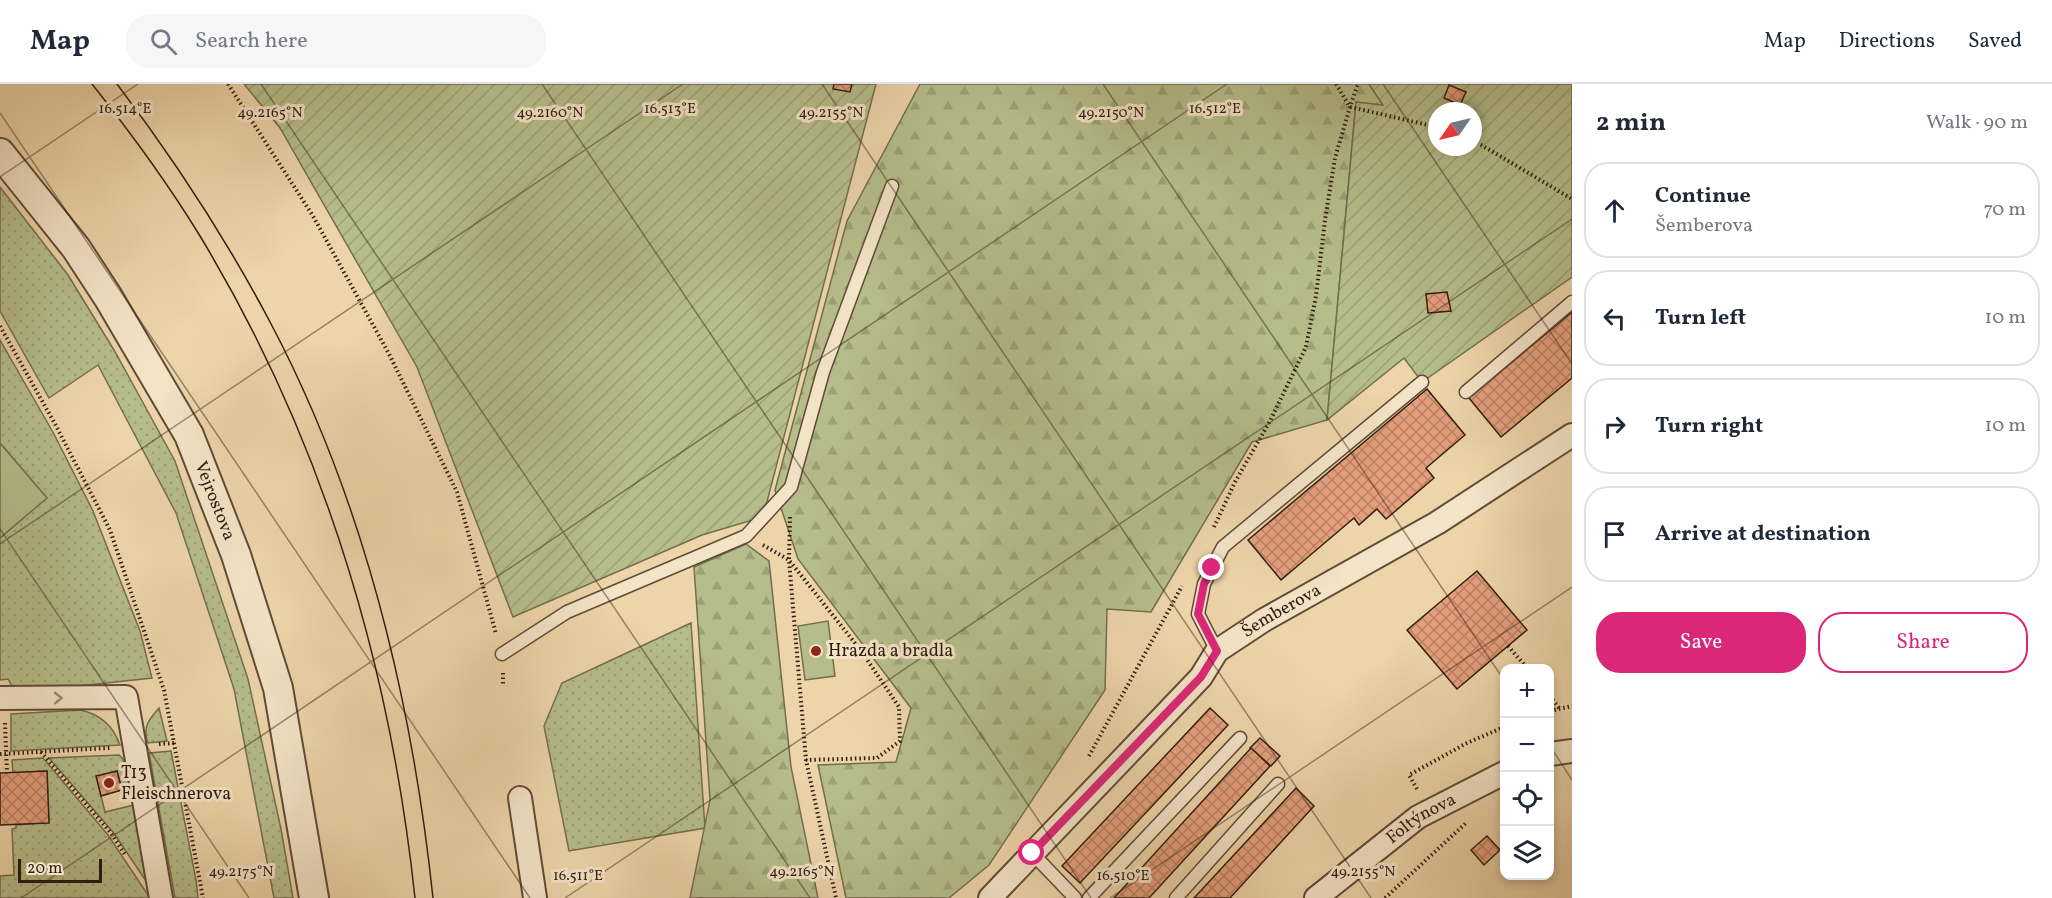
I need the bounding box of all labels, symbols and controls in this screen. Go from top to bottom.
search box [126,14,546,68]
text: Map [30,22,90,61]
icon: search [147,25,180,58]
text: Search here [195,26,308,57]
text: Map [1764,27,1806,56]
text: Directions [1839,27,1935,56]
text: Saved [1968,27,2022,56]
text: 16.514°E [99,99,151,120]
text: 16.513°E [644,99,696,120]
text: 16.512°E [1189,99,1241,120]
north arrow [1428,102,1482,156]
text: 49.2165°N [237,103,303,124]
text: 49.2160°N [517,103,583,124]
text: 49.2155°N [799,103,863,124]
text: 49.2150°N [1078,103,1144,124]
text: 2 min [1596,105,1666,141]
text: Walk · 90 m [1926,109,2028,137]
text: Continue [1655,181,1751,212]
icon: ahead [1598,194,1631,227]
text: 70 m [1983,196,2026,224]
text: Šemberova [1655,212,1753,240]
icon: left [1598,302,1631,335]
text: Turn left [1655,303,1746,334]
text: 10 m [1985,304,2026,332]
icon: right [1598,410,1631,443]
text: Turn right [1655,411,1763,442]
text: 10 m [1985,412,2026,440]
street label: Vejrostova [188,458,242,544]
icon: arrive [1598,518,1631,551]
text: Arrive at destination [1655,519,1871,550]
route end [1198,554,1224,580]
street label: Šemberova [1237,578,1326,644]
button: Save [1596,612,1806,673]
button: Share [1818,612,2028,673]
place label: Hrazda a bradla [828,639,953,664]
marker: Hrazda a bradla [809,644,823,658]
map controls [1500,664,1554,880]
button: + [1500,664,1554,718]
one-way arrow [54,692,63,704]
button: − [1500,718,1554,772]
place label: T13 Fleischnerova [121,761,231,807]
button: locate [1500,772,1554,826]
marker: T13 Fleischnerova [102,776,116,790]
street label: Foltýnova [1381,787,1460,850]
button: layers [1500,826,1554,880]
route start [1018,839,1044,865]
scale bar [18,856,102,884]
text: 20 m [27,858,62,880]
text: 49.2175°N [209,862,273,883]
text: 49.2165°N [769,862,835,883]
text: 49.2155°N [1331,862,1395,883]
text: 16.511°E [553,866,603,887]
text: 16.510°E [1096,866,1150,887]

